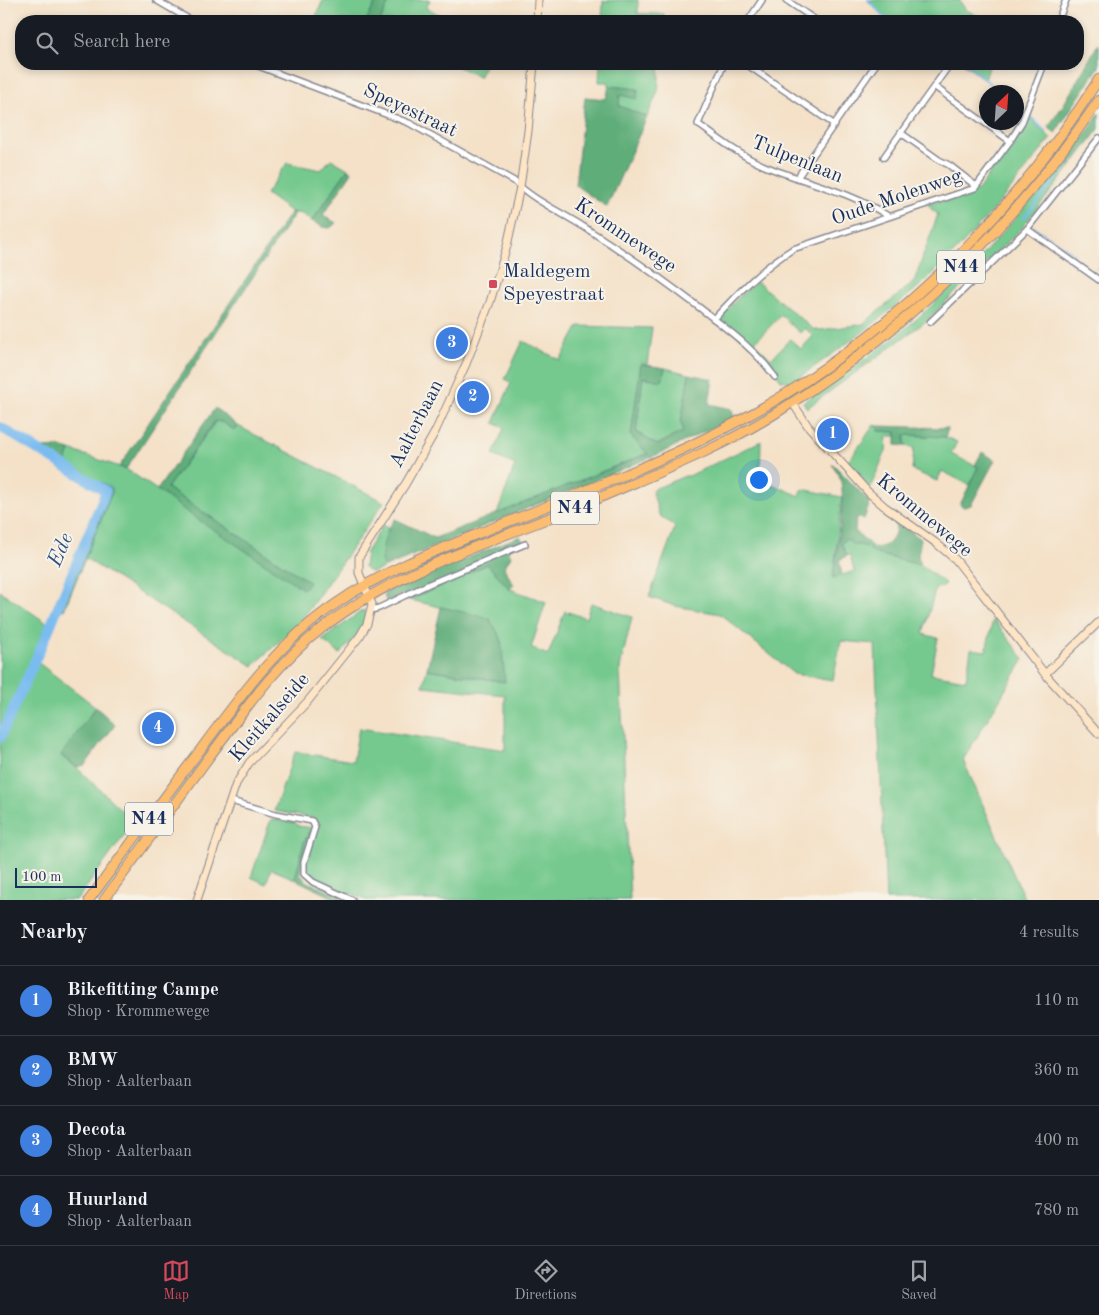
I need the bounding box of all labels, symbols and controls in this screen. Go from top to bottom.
search box [15,15,1084,70]
icon: search [33,29,61,57]
text: Search here [73,33,170,52]
street label: Speyestraat [360,80,460,142]
north arrow [979,85,1024,130]
street label: Tulpenlaan [748,133,846,187]
street label: Oude Molenweg [829,166,965,230]
street label: Krommewege [571,195,679,277]
road number: N44 [937,250,985,284]
place label: Maldegem Speyestraat [503,262,604,305]
marker: Maldegem Speyestraat [487,278,499,290]
pin: 3 [436,324,468,362]
street label: Aalterbaan [386,377,448,471]
pin: 2 [457,378,489,416]
pin: 1 [817,415,849,453]
your location [746,467,772,493]
street label: Krommewege [872,470,976,562]
road number: N44 [551,492,599,524]
water label: Ede [44,530,77,571]
street label: Kleitkalseide [226,670,314,766]
pin: 4 [142,709,174,747]
road number: N44 [125,802,173,836]
scale bar [15,865,98,888]
text: 100 m [22,870,61,884]
text: Nearby [20,922,88,943]
text: 4 results [1019,925,1079,941]
text: Bikefitting Campe [67,981,219,1000]
text: 1 [31,993,41,1009]
text: 110 m [1034,993,1079,1009]
text: Shop · Krommewege [67,1004,210,1020]
text: BMW [67,1051,118,1070]
text: 2 [31,1063,41,1079]
text: 360 m [1034,1063,1079,1079]
text: Shop · Aalterbaan [67,1074,192,1090]
text: Decota [67,1121,126,1140]
text: 3 [31,1133,41,1149]
text: 400 m [1034,1133,1079,1149]
text: Shop · Aalterbaan [67,1144,192,1160]
text: Huurland [67,1191,148,1210]
text: 4 [31,1203,41,1219]
text: 780 m [1034,1203,1079,1219]
text: Shop · Aalterbaan [67,1214,192,1230]
tab: Map [162,1257,190,1304]
tab: Directions [515,1257,577,1304]
tab: Saved [901,1257,937,1304]

